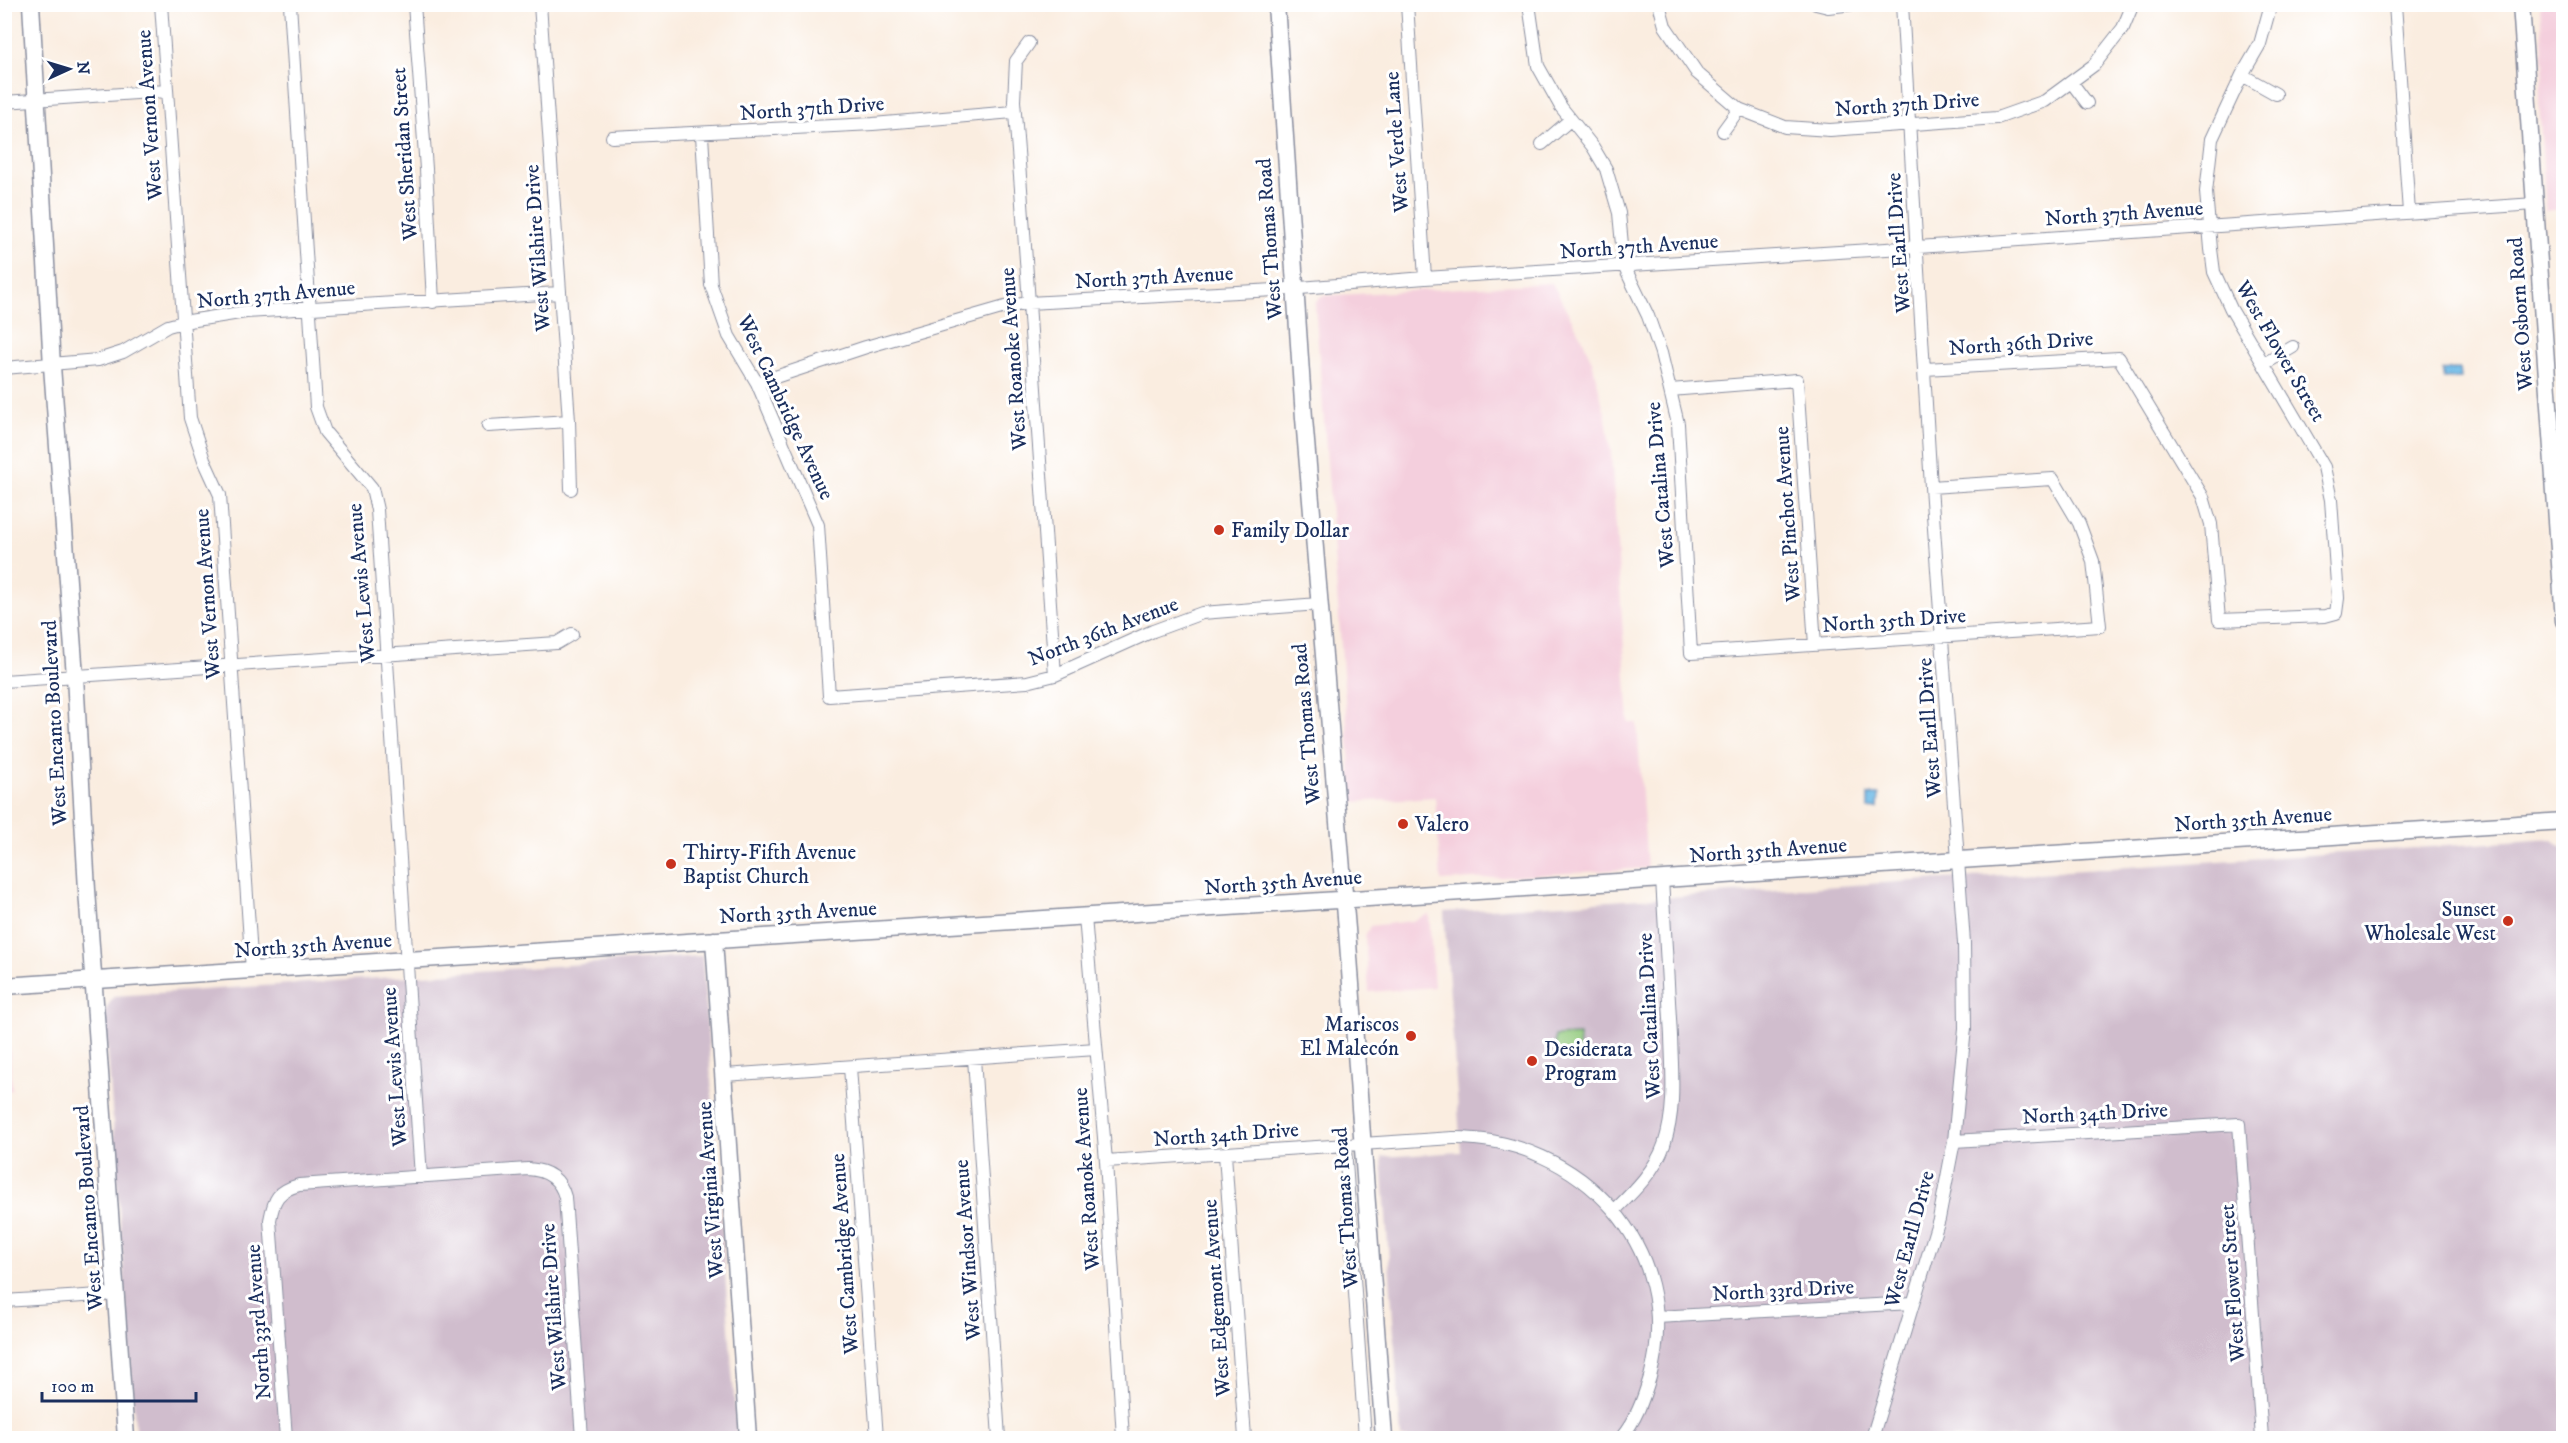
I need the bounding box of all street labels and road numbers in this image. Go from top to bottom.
street label: West Vernon Avenue [131,28,169,202]
street label: West Sheridan Street [386,66,424,242]
street label: West Verde Lane [1379,70,1415,214]
street label: North 37th Drive [1834,87,1981,123]
street label: North 37th Drive [739,91,886,127]
street label: West Thomas Road [1251,157,1289,322]
street label: West Wilshire Drive [519,163,557,333]
street label: West Earll Drive [1881,172,1917,315]
street label: North 37th Avenue [2044,195,2204,233]
street label: North 37th Avenue [1559,228,1719,266]
street label: West Osborn Road [2503,236,2539,393]
street label: North 37th Avenue [1074,261,1234,295]
street label: West Roanoke Avenue [995,266,1033,452]
street label: North 37th Avenue [196,275,357,315]
street label: West Flower Street [2229,275,2331,427]
street label: West Cambridge Avenue [730,310,840,504]
street label: North 36th Drive [1948,326,2094,362]
street label: West Catalina Drive [1641,401,1681,570]
street label: West Pinchot Avenue [1769,425,1807,603]
street label: West Lewis Avenue [342,502,382,665]
street label: West Vernon Avenue [189,507,227,681]
street label: North 36th Avenue [1025,591,1182,672]
street label: North 35th Drive [1821,603,1967,639]
street label: West Encanto Boulevard [37,619,73,828]
street label: West Thomas Road [1287,642,1327,807]
street label: West Earll Drive [1912,657,1948,800]
street label: North 35th Avenue [2173,801,2333,838]
street label: North 35th Avenue [1688,832,1848,869]
street label: North 35th Avenue [1203,864,1363,901]
street label: North 35th Avenue [718,896,878,930]
street label: North 35th Avenue [233,927,393,964]
street label: West Catalina Drive [1633,932,1667,1101]
street label: West Lewis Avenue [376,986,414,1149]
street label: West Roanoke Avenue [1068,1086,1106,1272]
street label: North 34th Drive [2022,1097,2169,1131]
street label: West Virginia Avenue [692,1100,730,1280]
street label: West Encanto Boulevard [69,1104,109,1313]
street label: North 34th Drive [1152,1117,1300,1153]
street label: West Thomas Road [1327,1126,1365,1291]
street label: West Cambridge Avenue [825,1152,865,1356]
street label: West Windsor Avenue [949,1158,987,1342]
street label: West Earll Drive [1879,1168,1941,1311]
street label: West Edgemont Avenue [1197,1198,1237,1399]
street label: West Flower Street [2214,1203,2252,1364]
street label: West Wilshire Drive [535,1222,573,1392]
street label: North 33rd Avenue [241,1243,277,1401]
street label: North 33rd Drive [1711,1274,1855,1308]

